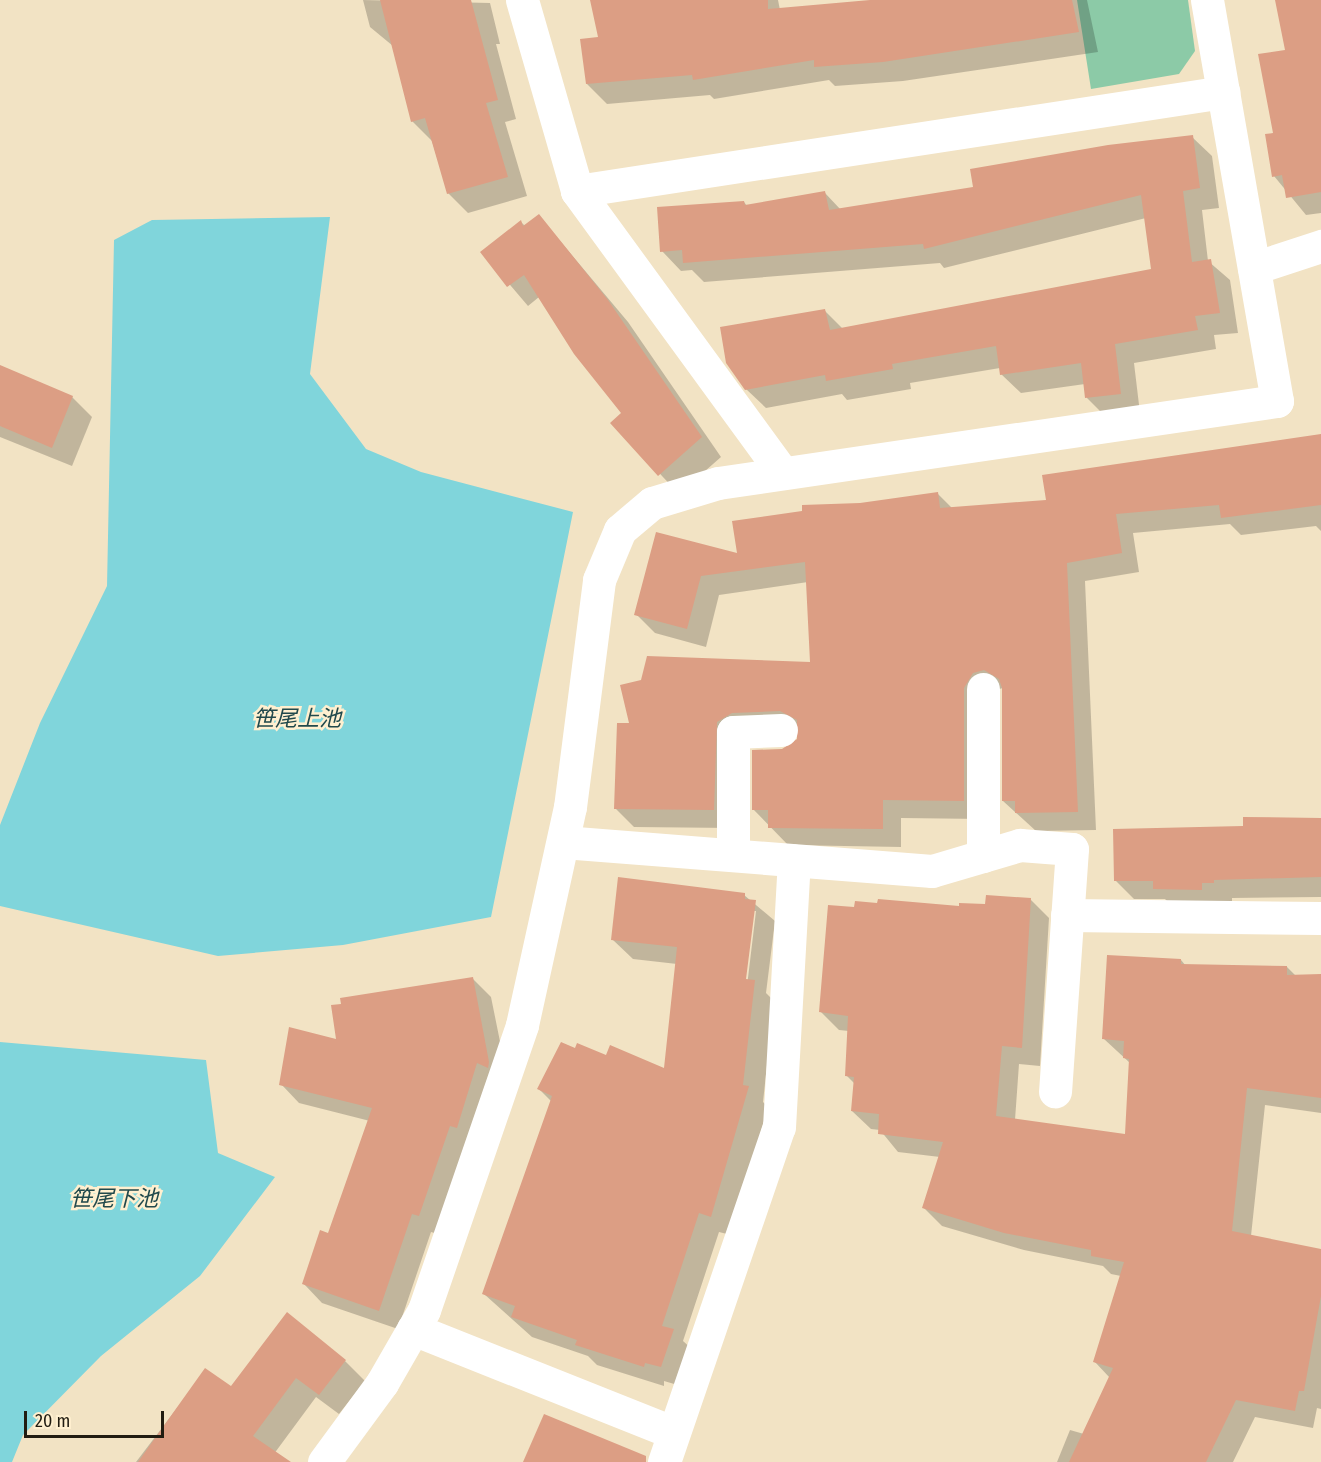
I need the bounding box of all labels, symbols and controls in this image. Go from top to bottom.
water label: 笹尾上池 [253,706,341,732]
water label: 笹尾下池 [70,1186,158,1212]
scale bar [27,1399,166,1437]
text: 20 m [35,1410,70,1432]

